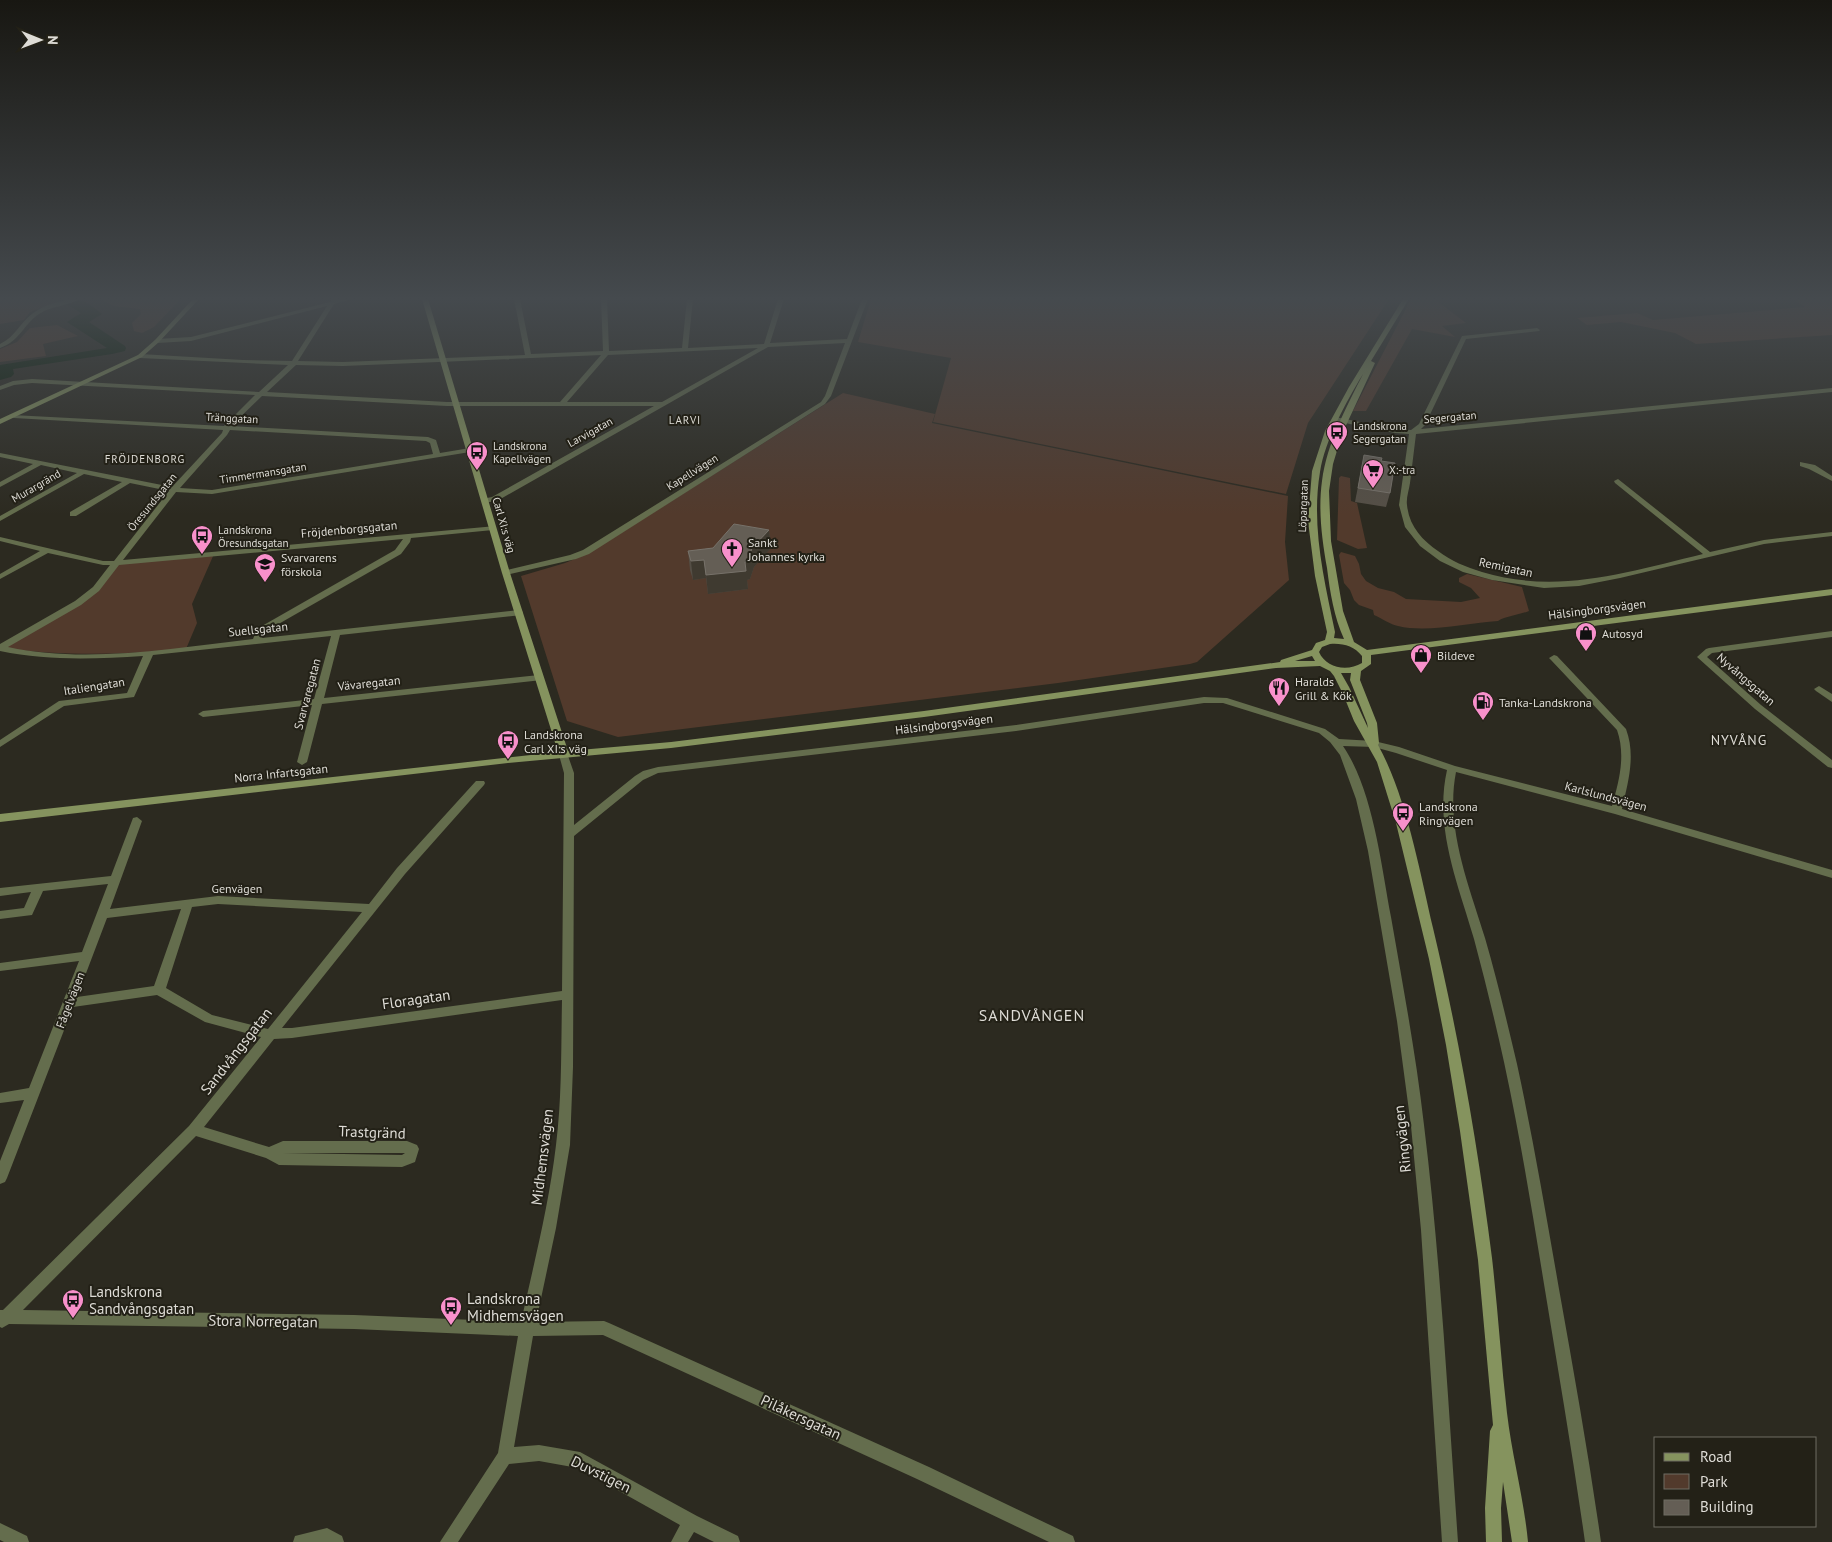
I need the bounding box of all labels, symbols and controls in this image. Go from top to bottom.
north arrow [15,15,65,65]
text: N [44,35,62,45]
street label: Segergatan [1423,408,1477,426]
street label: Tränggatan [205,410,259,426]
district label: LARVI [669,413,701,427]
street label: Larvigatan [565,414,615,450]
place label: Landskrona Segergatan [1353,419,1407,446]
bus stop icon: Landskrona Segergatan [1325,420,1349,451]
place label: Landskrona Kapellvägen [493,439,551,466]
bus stop icon: Landskrona Kapellvägen [465,440,489,471]
street label: Kapellvägen [664,451,720,493]
district label: FRÖJDENBORG [105,452,185,466]
supermarket icon: X:-tra [1361,458,1385,489]
street label: Timmermansgatan [219,459,307,487]
place label: X:-tra [1389,463,1415,477]
street label: Murargränd [9,466,63,506]
street label: Öresundsgatan [124,470,180,534]
street label: Löpargatan [1295,479,1311,533]
street label: Carl XI:s väg [489,495,519,555]
street label: Fröjdenborgsgatan [300,517,398,541]
place label: Landskrona Öresundsgatan [218,523,289,550]
bus stop icon: Landskrona Öresundsgatan [190,524,214,555]
place label: Sankt Johannes kyrka [747,535,825,564]
church icon: Sankt Johannes kyrka [720,537,744,568]
place label: Svarvarens förskola [281,550,337,579]
school or university icon: Svarvarens förskola [253,552,277,583]
street label: Remigatan [1478,554,1534,580]
street label: Hälsingborgsvägen [1547,596,1647,622]
street label: Suellsgatan [227,618,289,640]
shop icon: Autosyd [1574,621,1598,652]
place label: Autosyd [1602,626,1643,641]
shop icon: Bildeve [1409,643,1433,674]
place label: Bildeve [1437,648,1475,663]
street label: Nyvångsgatan [1714,650,1778,708]
street label: Svarvaregatan [290,657,324,731]
street label: Vävaregatan [336,672,401,694]
street label: Italiengatan [62,674,126,698]
place label: Haralds Grill & Kök [1295,674,1352,703]
restaurant icon: Haralds Grill & Kök [1267,676,1291,707]
fuel station icon: Tanka-Landskrona [1471,690,1495,721]
place label: Tanka-Landskrona [1499,695,1592,710]
street label: Hälsingborgsvägen [894,711,994,737]
place label: Landskrona Carl XI:s väg [524,727,587,756]
bus stop icon: Landskrona Carl XI:s väg [496,729,520,760]
district label: NYVÅNG [1711,731,1767,749]
street label: Norra Infartsgatan [233,761,329,785]
street label: Karlslundsvägen [1563,778,1649,814]
place label: Landskrona Ringvägen [1419,799,1478,828]
bus stop icon: Landskrona Ringvägen [1391,801,1415,832]
street label: Genvägen [212,881,262,896]
street label: Fågelvägen [52,970,88,1030]
street label: Floragatan [381,985,451,1013]
street label: Sandvångsgatan [196,1004,276,1098]
district label: SANDVÅNGEN [979,1005,1085,1025]
street label: Ringvägen [1389,1104,1415,1174]
street label: Midhemsvägen [527,1108,557,1206]
street label: Trastgränd [338,1121,406,1143]
place label: Landskrona Sandvångsgatan [89,1282,194,1318]
bus stop icon: Landskrona Sandvångsgatan [61,1288,85,1319]
place label: Landskrona Midhemsvägen [467,1289,564,1325]
bus stop icon: Landskrona Midhemsvägen [439,1295,463,1326]
street label: Stora Norregatan [208,1311,318,1331]
street label: Pilåkersgatan [758,1390,844,1444]
legend [1654,1437,1817,1527]
text: Road [1700,1447,1732,1466]
street label: Duvstigen [568,1451,634,1497]
text: Park [1700,1472,1728,1491]
text: Building [1700,1497,1754,1516]

